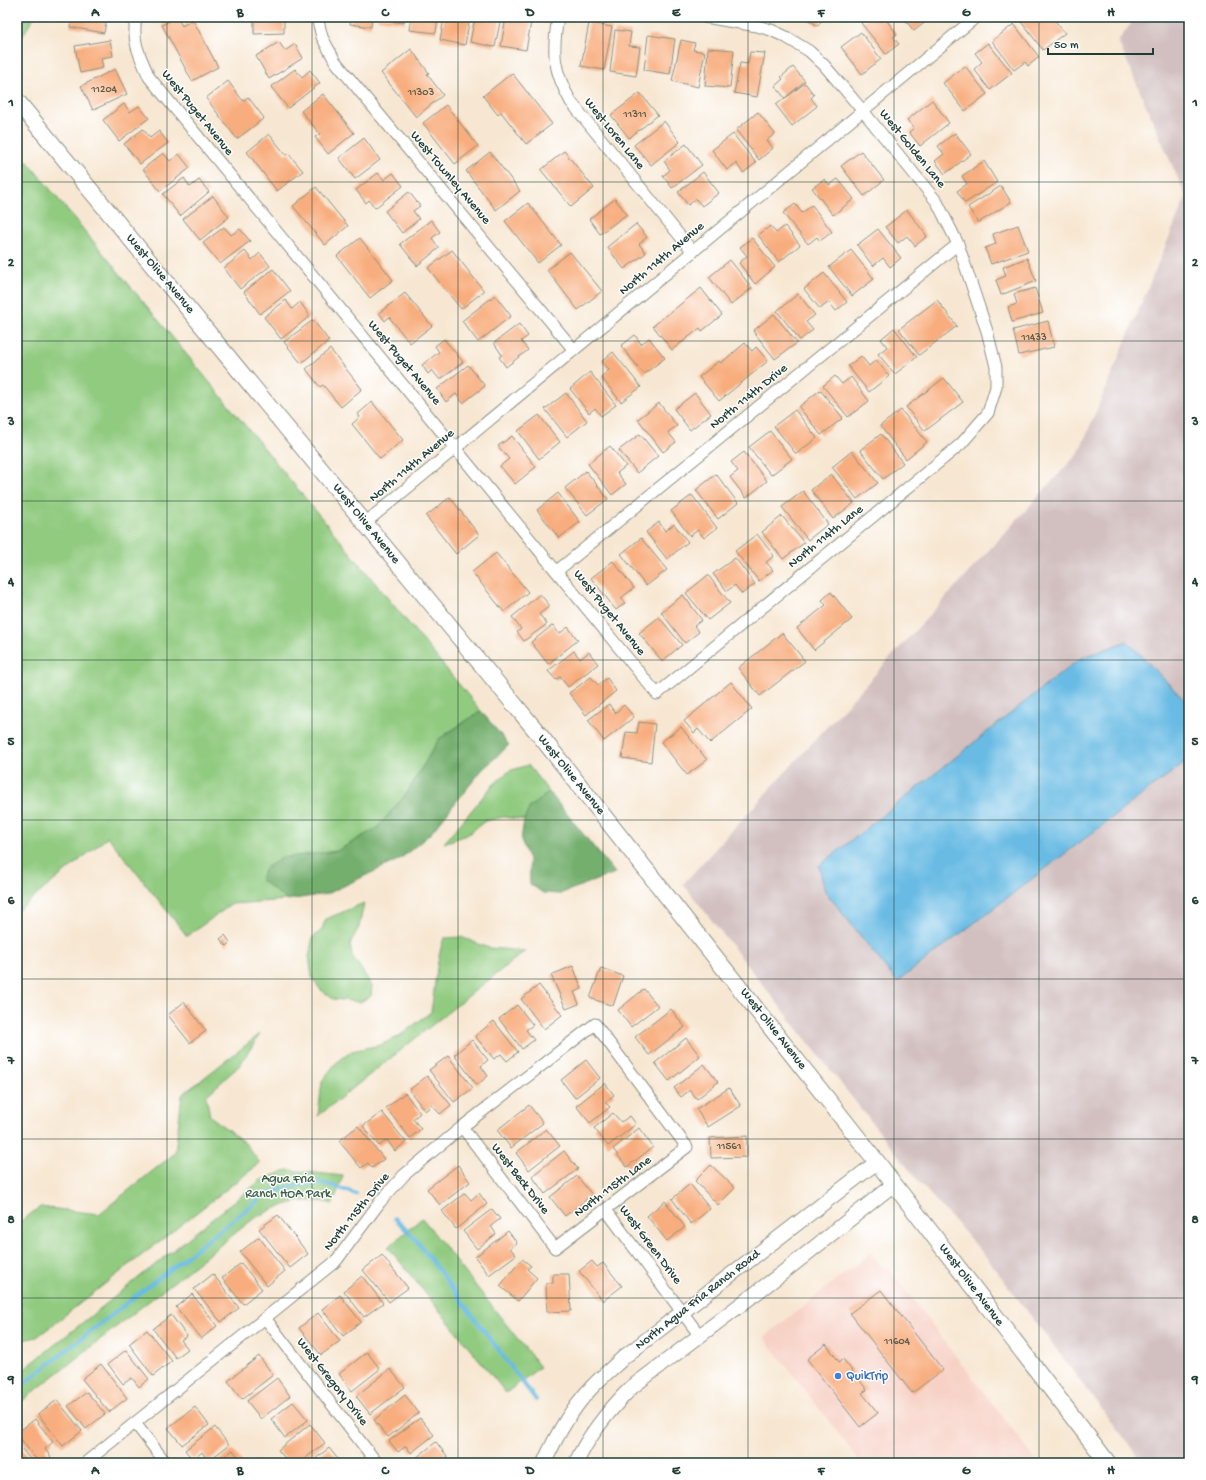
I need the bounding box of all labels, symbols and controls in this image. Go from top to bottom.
text: A [90,6,100,21]
text: B [236,6,245,21]
text: C [380,6,390,21]
text: D [525,6,535,21]
text: E [672,6,681,21]
text: F [817,6,826,21]
text: G [962,6,971,21]
text: H [1107,6,1115,21]
scale bar [1048,30,1153,56]
text: 50 m [1054,39,1079,53]
street label: West Puget Avenue [158,67,236,159]
house number: 11204 [90,84,118,96]
house number: 11303 [407,87,435,99]
street label: West Loren Lane [581,95,648,173]
text: 1 [7,96,14,111]
text: 1 [1191,96,1198,111]
street label: West Golden Lane [876,107,949,192]
house number: 11311 [622,109,647,121]
street label: West Townley Avenue [407,128,494,228]
street label: North 114th Avenue [616,219,708,299]
street label: West Olive Avenue [122,231,198,317]
text: 2 [8,256,15,271]
text: 2 [1192,256,1199,271]
street label: West Puget Avenue [364,318,444,409]
house number: 11433 [1020,332,1047,344]
street label: North 114th Drive [707,361,791,433]
text: 3 [7,415,15,430]
text: 3 [1191,415,1199,430]
street label: North 114th Avenue [366,426,458,506]
street label: West Olive Avenue [329,481,403,567]
street label: North 114th Lane [785,502,867,572]
street label: West Puget Avenue [570,567,648,659]
text: 4 [7,575,15,590]
text: 4 [1191,575,1199,590]
street label: West Olive Avenue [534,732,608,818]
text: 5 [8,735,15,750]
text: 5 [1192,735,1199,750]
text: 6 [8,894,15,909]
text: 6 [1192,894,1199,909]
street label: West Olive Avenue [737,985,810,1073]
text: 7 [7,1054,16,1069]
text: 7 [1191,1054,1200,1069]
street label: West Beck Drive [488,1141,553,1218]
house number: 11561 [716,1141,741,1153]
street label: North 115th Lane [571,1153,655,1221]
street label: North 115th Drive [321,1170,393,1254]
park label: Agua Fria Ranch HOA Park [245,1172,332,1202]
street label: West Green Drive [615,1203,685,1288]
text: 8 [7,1213,15,1228]
text: 8 [1191,1213,1199,1228]
street label: West Olive Avenue [935,1241,1007,1329]
street label: North Agua Fria Ranch Road [633,1246,764,1353]
street label: West Gregory Drive [293,1335,371,1429]
house number: 11604 [883,1336,911,1348]
place label: QuikTrip [846,1369,889,1384]
marker: QuikTrip [833,1371,843,1381]
text: 9 [7,1373,15,1388]
text: 9 [1191,1373,1199,1388]
text: A [90,1464,100,1479]
text: B [236,1464,245,1479]
text: C [380,1464,390,1479]
text: D [525,1464,535,1479]
text: E [672,1464,681,1479]
text: F [817,1464,826,1479]
text: G [962,1464,971,1479]
text: H [1107,1464,1115,1479]

